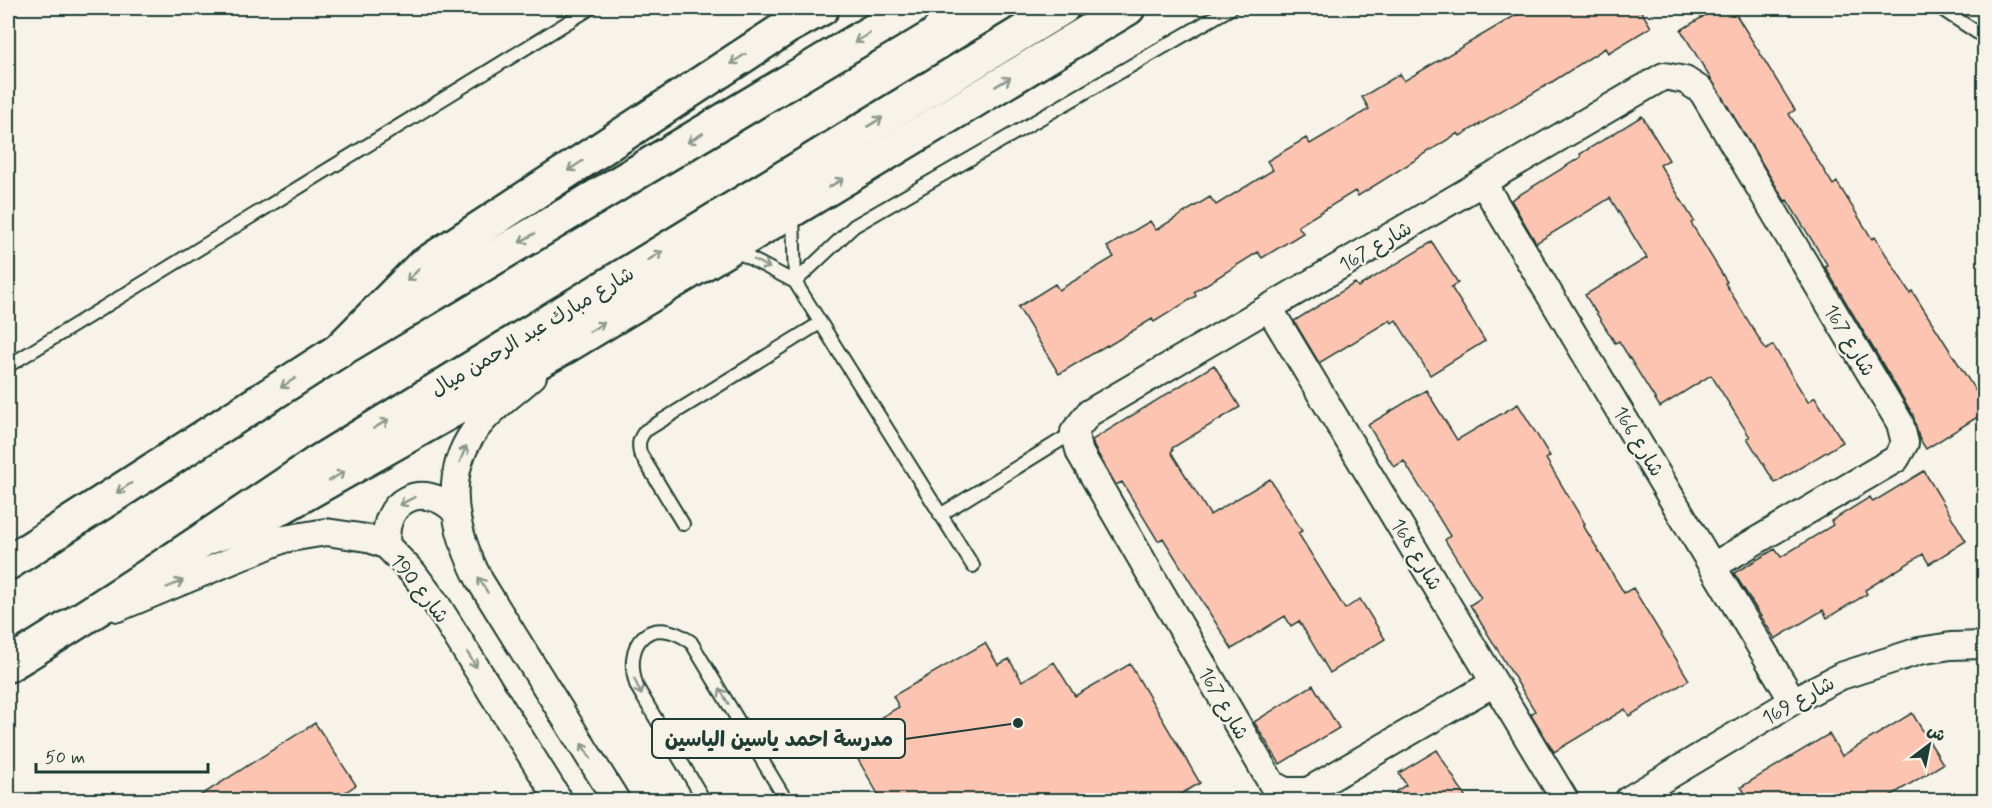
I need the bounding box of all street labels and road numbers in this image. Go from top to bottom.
street label: شارع 167 [1334,216,1417,279]
street label: شارع مبارك عبد الرحمن ميال [426,261,640,404]
street label: شارع 167 [1817,300,1881,382]
street label: شارع 166 [1606,401,1669,482]
street label: شارع 168 [1384,514,1448,596]
street label: شارع 190 [383,548,455,629]
street label: شارع 167 [1191,662,1254,745]
street label: شارع 169 [1758,670,1840,732]

